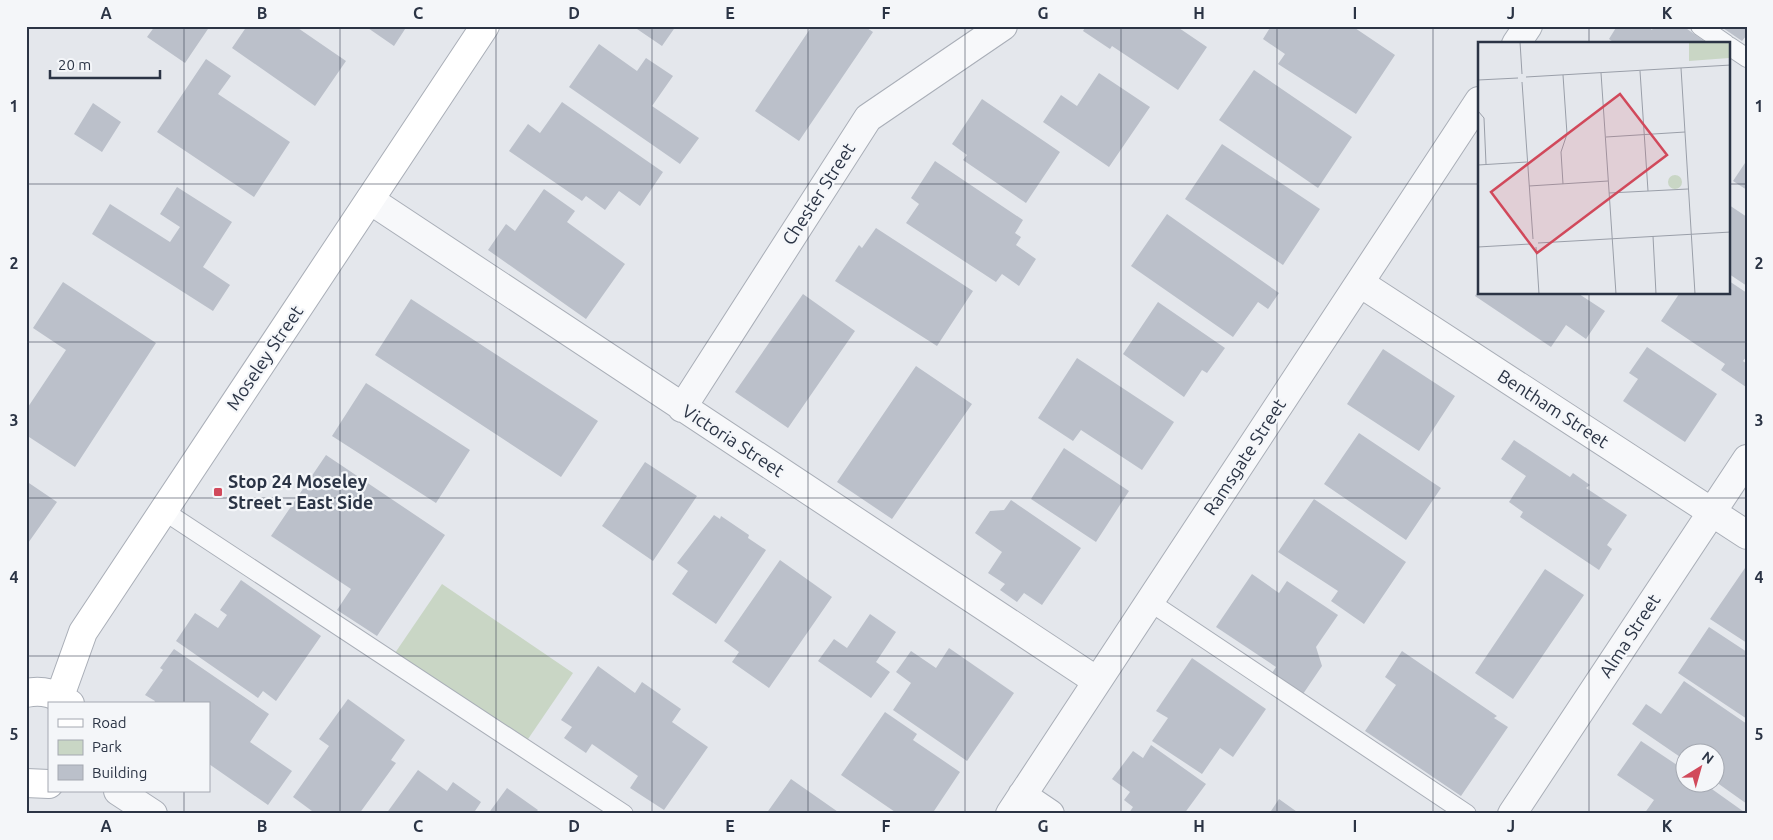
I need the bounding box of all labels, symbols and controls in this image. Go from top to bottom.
text: A [100,4,112,22]
text: B [257,4,267,22]
text: C [413,4,423,22]
text: D [568,4,580,22]
text: E [725,4,735,22]
text: F [882,4,891,22]
text: G [1037,4,1049,22]
text: H [1193,4,1205,22]
text: I [1353,4,1357,22]
text: J [1507,4,1515,22]
text: K [1662,4,1673,22]
inset map [1478,42,1730,295]
scale bar [50,48,160,80]
text: 20 m [58,56,91,73]
text: 1 [9,97,19,115]
text: 1 [1754,97,1764,115]
street label: Chester Street [778,139,858,248]
text: 2 [9,254,19,272]
text: 2 [1754,254,1764,272]
street label: Moseley Street [222,301,306,413]
street label: Bentham Street [1494,365,1613,451]
street label: Ramsgate Street [1199,395,1289,518]
street label: Victoria Street [679,400,788,480]
text: 3 [9,411,19,429]
text: 3 [1754,411,1764,429]
place label: Stop 24 Moseley Street - East Side [228,471,373,512]
marker: Stop 24 Moseley Street - East Side [212,486,224,498]
text: 4 [9,568,19,586]
text: 4 [1754,568,1764,586]
street label: Alma Street [1595,590,1664,681]
legend [48,702,210,792]
text: Road [92,714,127,731]
text: 5 [9,725,19,743]
text: 5 [1754,725,1764,743]
text: Park [92,738,122,755]
north arrow [1676,742,1726,792]
text: N [1699,748,1717,767]
text: Building [92,764,147,781]
text: A [100,817,112,835]
text: B [257,817,267,835]
text: C [413,817,423,835]
text: D [568,817,580,835]
text: E [725,817,735,835]
text: F [882,817,891,835]
text: G [1037,817,1049,835]
text: H [1193,817,1205,835]
text: I [1353,817,1357,835]
text: J [1507,817,1515,835]
text: K [1662,817,1673,835]

